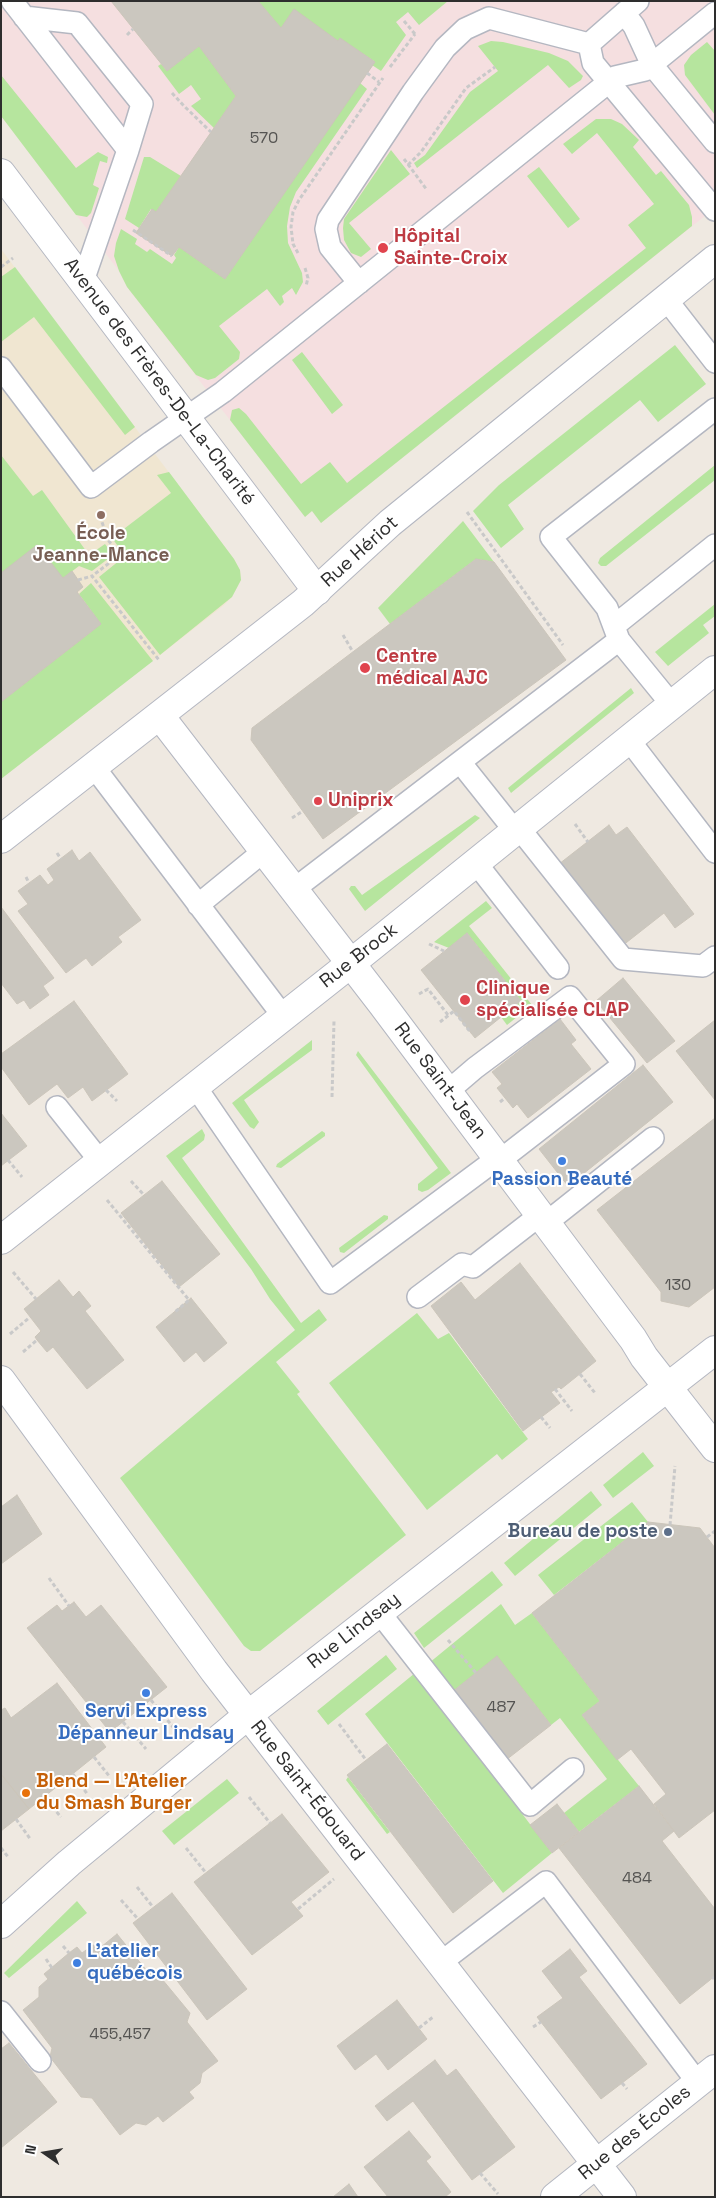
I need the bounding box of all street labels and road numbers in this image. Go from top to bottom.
street label: Avenue des Frères-De-La-Charité [58,254,260,510]
street label: Rue Hériot [317,512,403,592]
street label: Rue Brock [316,919,402,993]
street label: Rue Saint-Jean [389,1018,491,1144]
street label: Rue Lindsay [303,1588,405,1674]
street label: Rue Saint-Édouard [245,1716,369,1866]
street label: Rue des Écoles [574,2081,696,2185]

